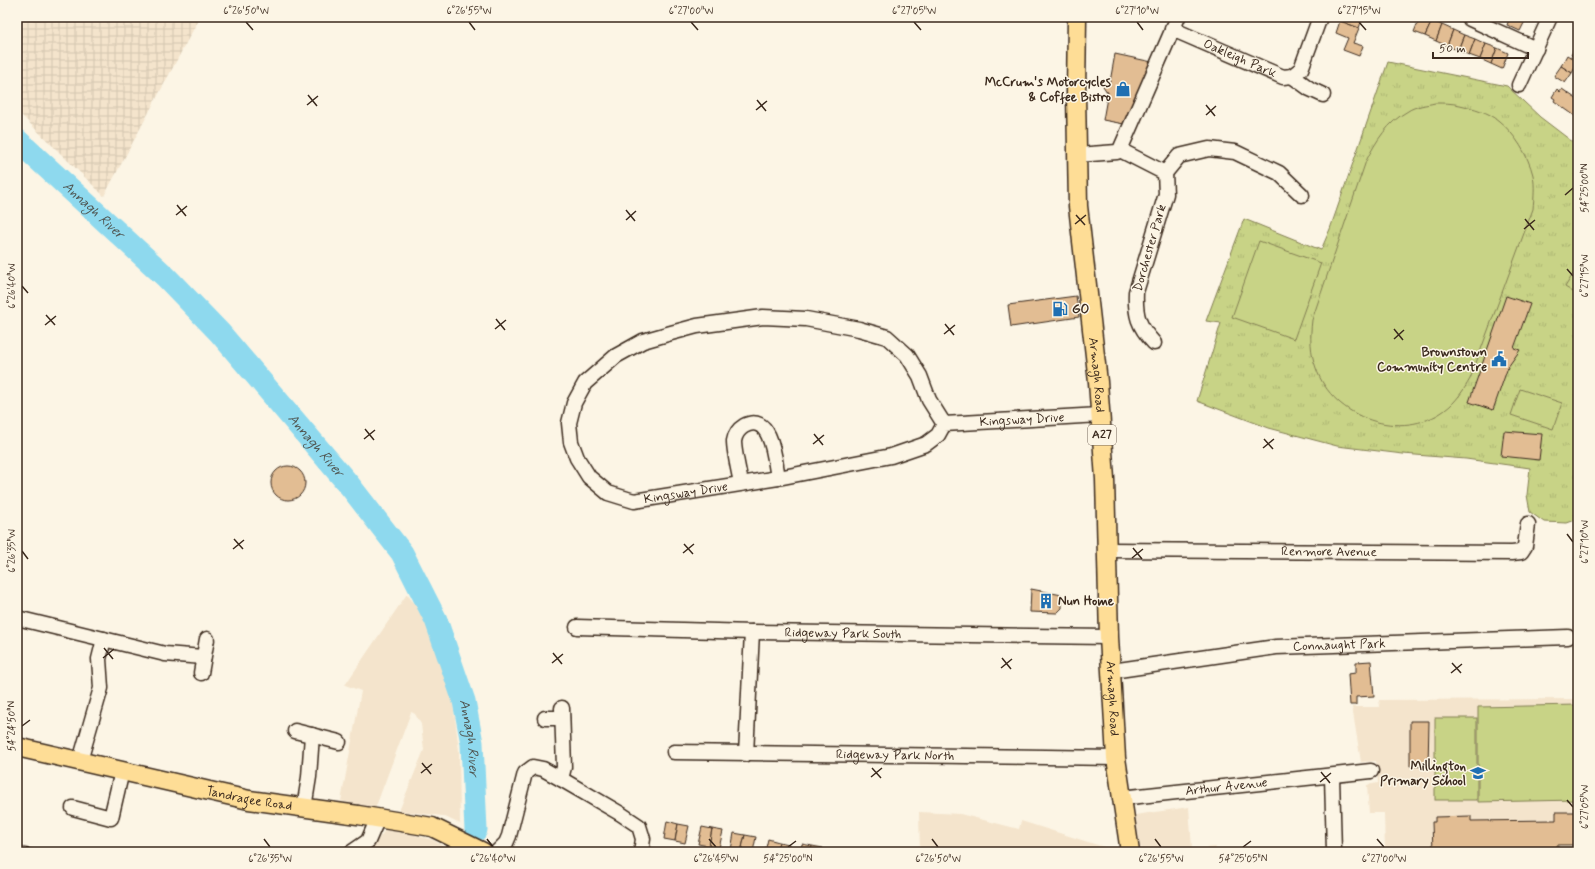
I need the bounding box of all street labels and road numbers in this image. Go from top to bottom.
street label: Oakleigh Park [1201,35,1280,82]
street label: Dorchester Park [1129,202,1171,294]
street label: Armagh Road [1084,336,1109,413]
street label: Kingsway Drive [979,409,1065,430]
road number: A27 [1088,425,1116,445]
street label: Kingsway Drive [643,478,729,508]
street label: Renmore Avenue [1281,543,1377,560]
street label: Ridgeway Park South [784,624,901,643]
street label: Connaught Park [1293,635,1386,655]
street label: Armagh Road [1102,660,1123,737]
street label: Ridgeway Park North [836,746,954,764]
street label: Arthur Avenue [1184,774,1269,800]
street label: Tandragee Road [205,782,293,814]

